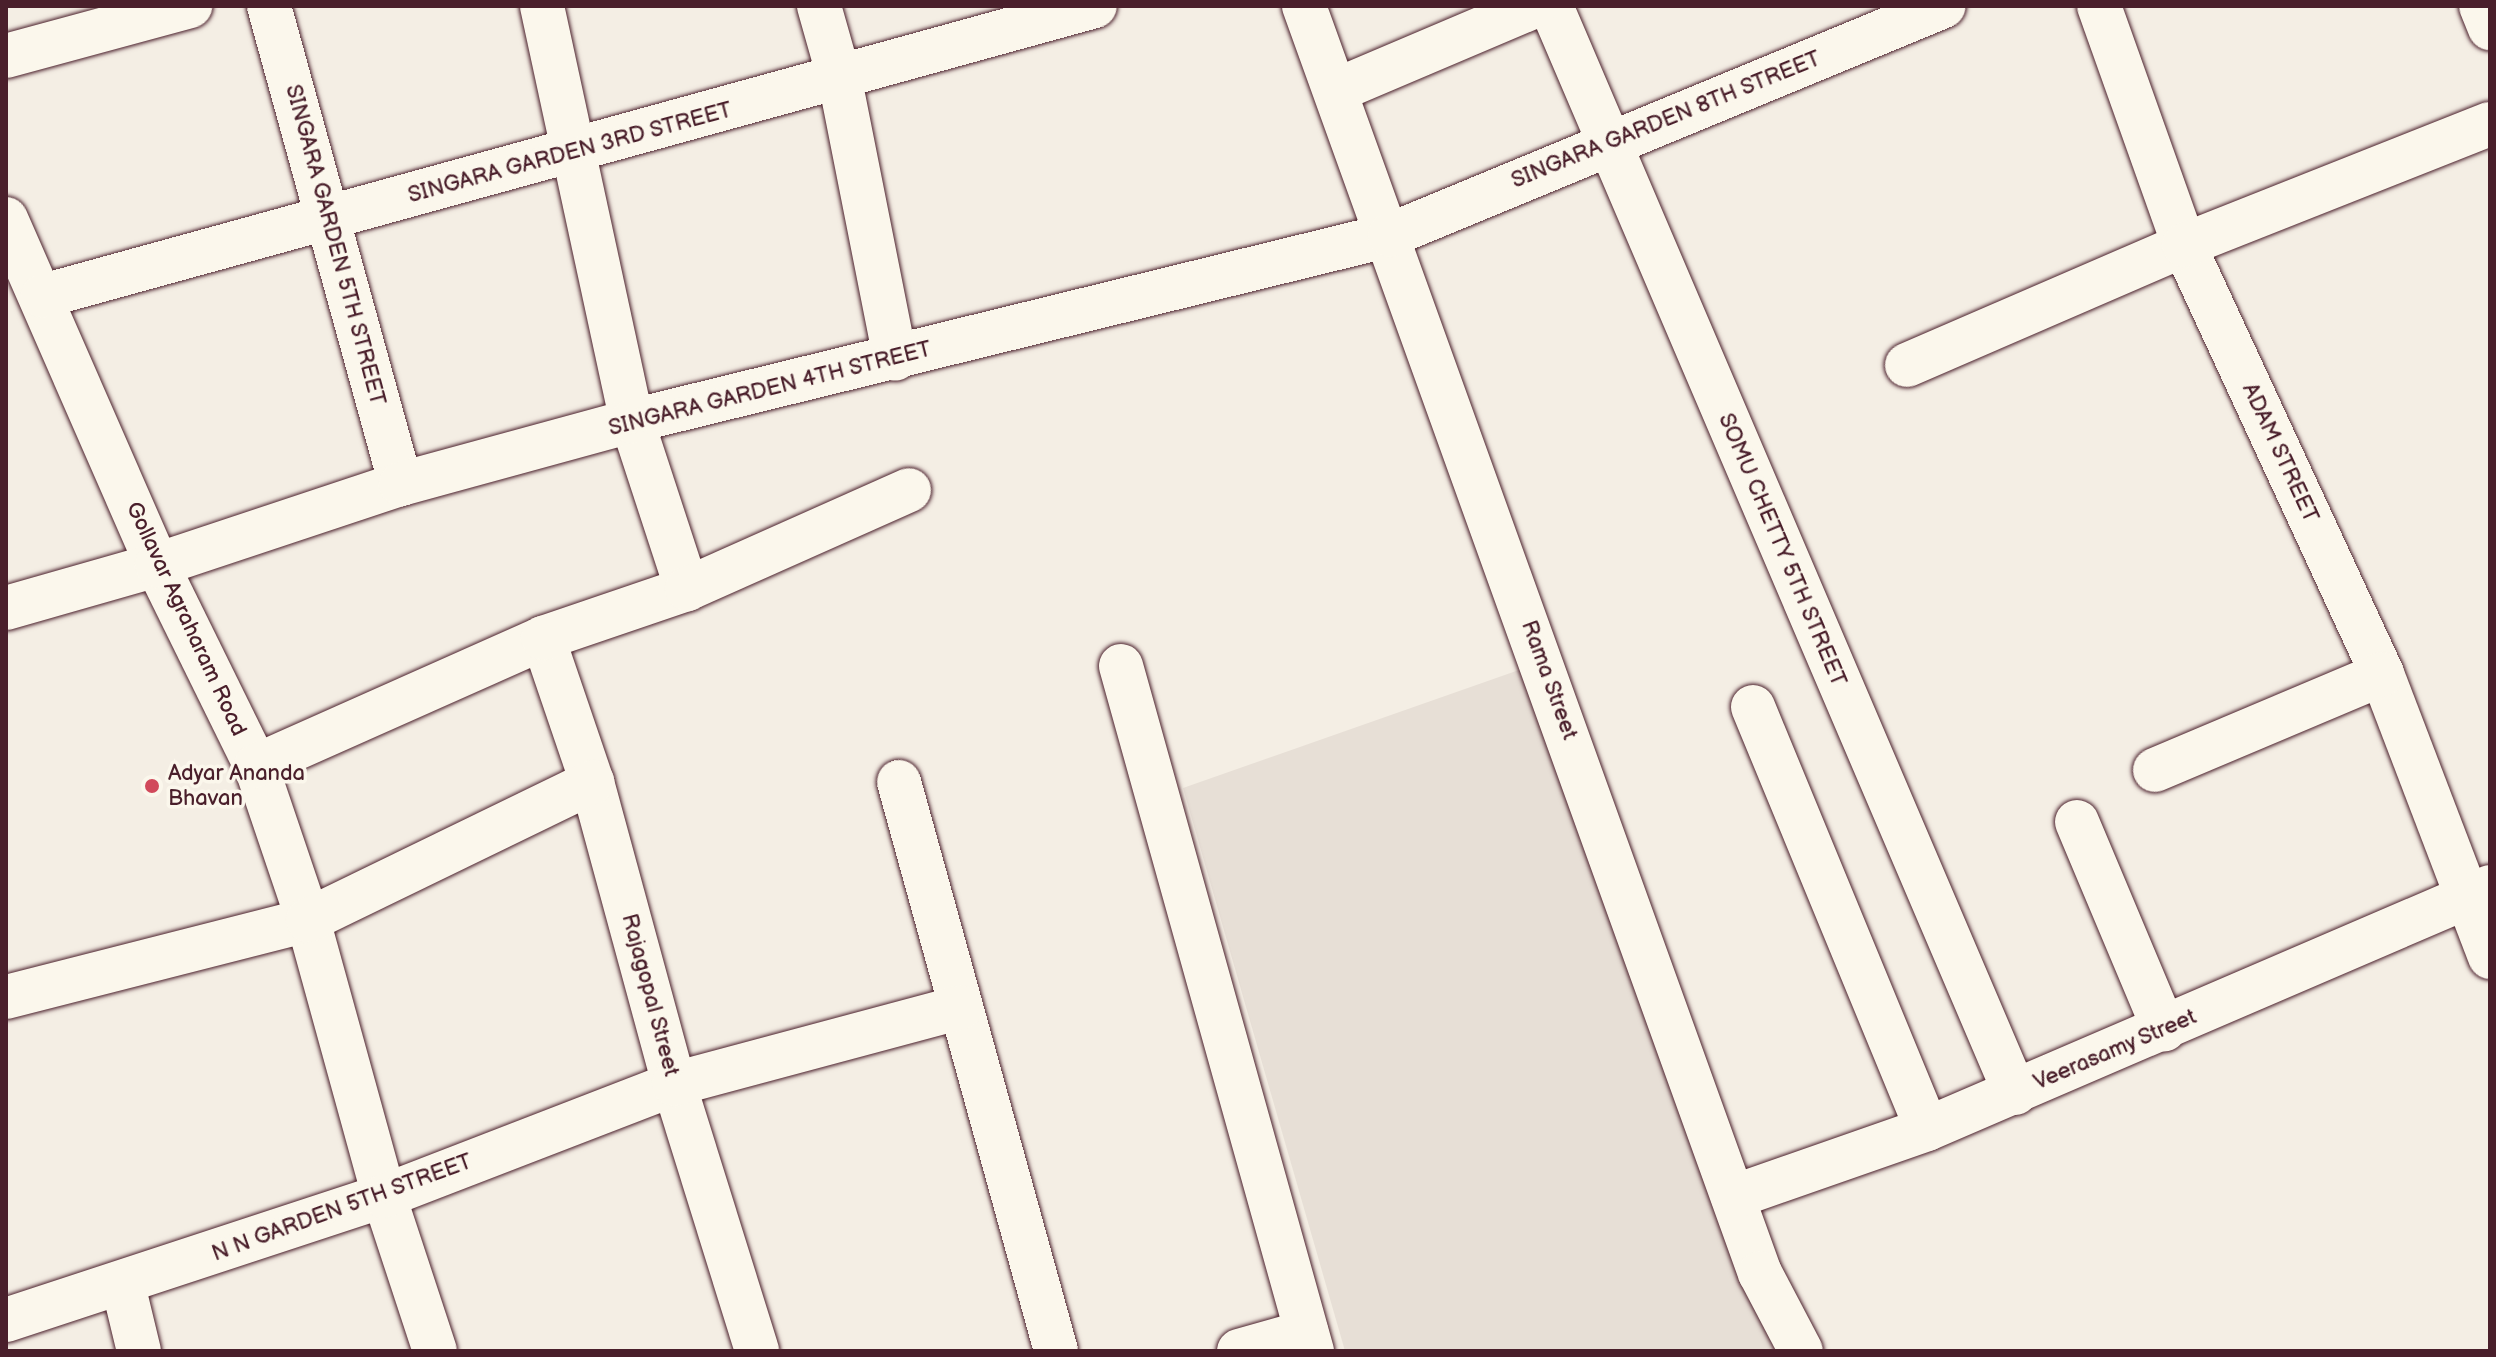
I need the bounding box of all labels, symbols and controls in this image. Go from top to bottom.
street label: SINGARA GARDEN 8TH STREET [1507,46,1825,194]
street label: SINGARA GARDEN 5TH STREET [279,82,391,408]
street label: SINGARA GARDEN 3RD STREET [405,97,735,209]
street label: SINGARA GARDEN 4TH STREET [606,336,934,442]
street label: ADAM STREET [2236,379,2324,527]
street label: SOMU CHETTY 5TH STREET [1712,409,1852,691]
street label: Gollavar Agraharam Road [120,498,252,740]
street label: Rama Street [1515,617,1583,743]
place label: Adyar Ananda Bhavan [168,760,305,812]
marker: Adyar Ananda Bhavan [143,777,161,795]
street label: Rajagopal Street [616,911,684,1079]
street label: Veerasamy Street [2029,1004,2201,1096]
street label: N N GARDEN 5TH STREET [208,1149,476,1267]

